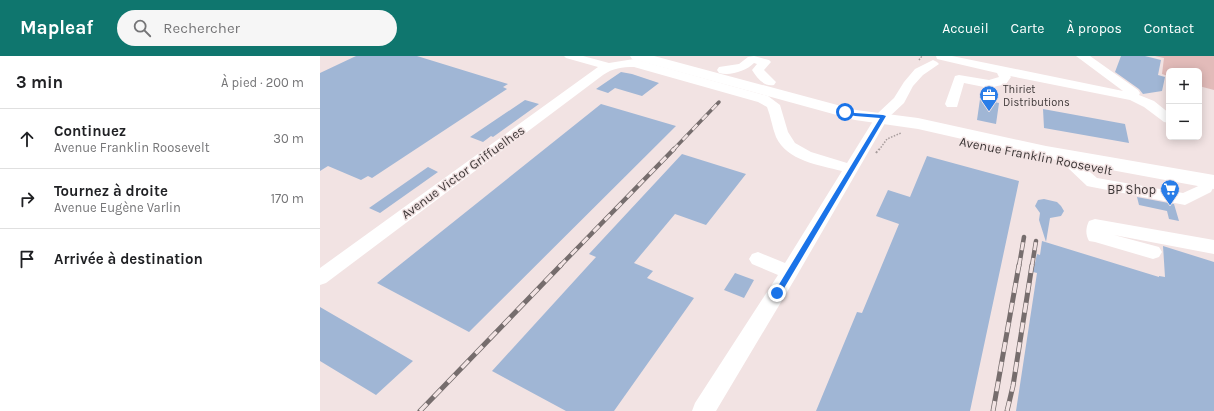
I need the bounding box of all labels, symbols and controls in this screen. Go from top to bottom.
search box [117,10,397,46]
text: Mapleaf [20,17,93,39]
icon: search [131,17,153,39]
text: Rechercher [163,19,240,37]
text: Accueil [942,20,989,37]
text: Carte [1011,20,1044,37]
text: À propos [1066,20,1122,37]
text: Contact [1144,20,1194,37]
map controls [1166,68,1202,140]
button: + [1166,68,1202,104]
text: 3 min [16,72,63,92]
text: À pied · 200 m [221,75,304,90]
place label: Thiriet Distributions [1003,83,1070,109]
office icon: Thiriet Distributions [978,84,1000,112]
route start [836,103,854,121]
button: − [1166,104,1202,140]
text: Continuez [54,122,126,140]
street label: Avenue Victor Griffuelhes [398,122,528,222]
icon: ahead [16,128,38,150]
text: 30 m [273,131,304,146]
street label: Avenue Franklin Roosevelt [958,134,1114,178]
text: Avenue Franklin Roosevelt [54,140,210,155]
supermarket icon: BP Shop [1159,178,1181,206]
text: Tournez à droite [54,182,168,200]
place label: BP Shop [1107,182,1156,197]
icon: right [16,188,38,210]
text: 170 m [271,191,304,206]
text: Avenue Eugène Varlin [54,200,181,215]
icon: arrive [16,248,38,270]
text: Arrivée à destination [54,250,203,268]
route end [768,284,786,302]

